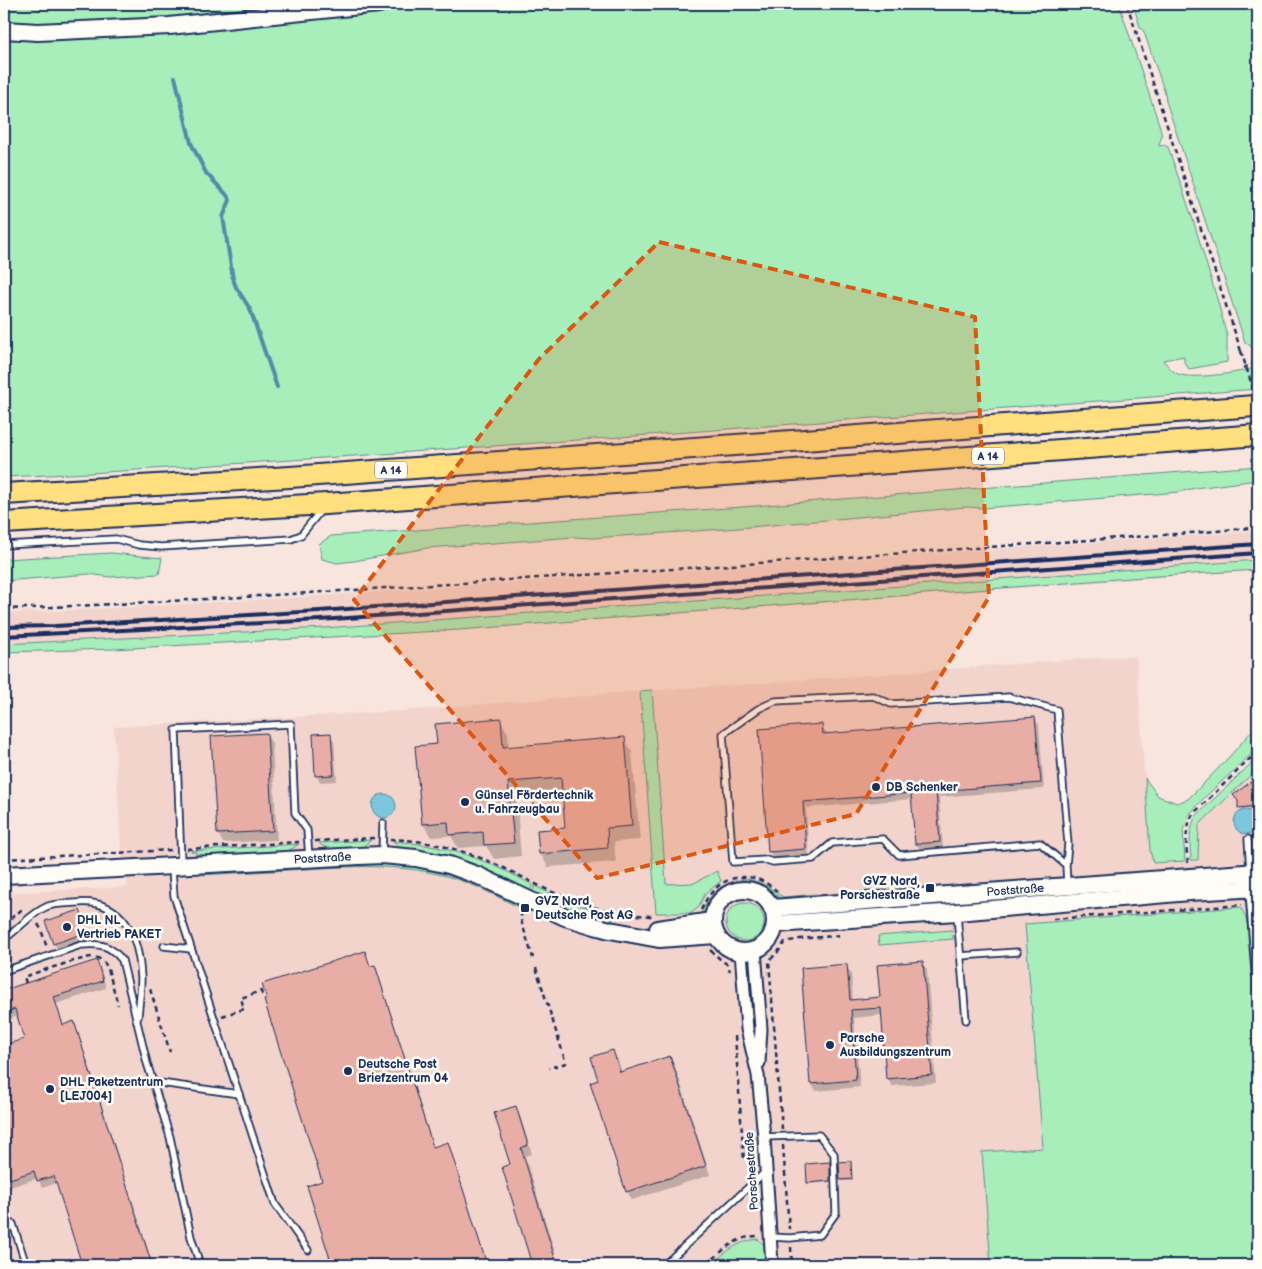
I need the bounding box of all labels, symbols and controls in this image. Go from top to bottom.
road number: A 14 [972,448,1004,464]
road number: A 14 [375,462,407,478]
place label: DB Schenker [886,780,958,795]
marker: DB Schenker [870,781,882,793]
place label: Günsel Fördertechnik u. Fahrzeugbau [475,788,594,817]
marker: Günsel Fördertechnik u. Fahrzeugbau [459,796,471,808]
street label: Poststraße [293,849,352,867]
place label: GVZ Nord, Porschestraße [840,874,920,903]
street label: Poststraße [986,880,1045,900]
marker: GVZ Nord, Porschestraße [924,882,936,894]
place label: GVZ Nord, Deutsche Post AG [535,894,633,923]
marker: GVZ Nord, Deutsche Post AG [519,902,531,914]
place label: DHL NL Vertrieb PAKET [77,913,161,942]
marker: DHL NL Vertrieb PAKET [61,921,73,933]
place label: Porsche Ausbildungszentrum [839,1031,951,1060]
marker: Porsche Ausbildungszentrum [824,1039,836,1051]
place label: Deutsche Post Briefzentrum 04 [358,1057,448,1086]
marker: Deutsche Post Briefzentrum 04 [342,1065,354,1077]
place label: DHL Paketzentrum [LEJ004] [60,1075,163,1104]
marker: DHL Paketzentrum [LEJ004] [44,1083,56,1095]
street label: Porschestraße [742,1131,762,1211]

